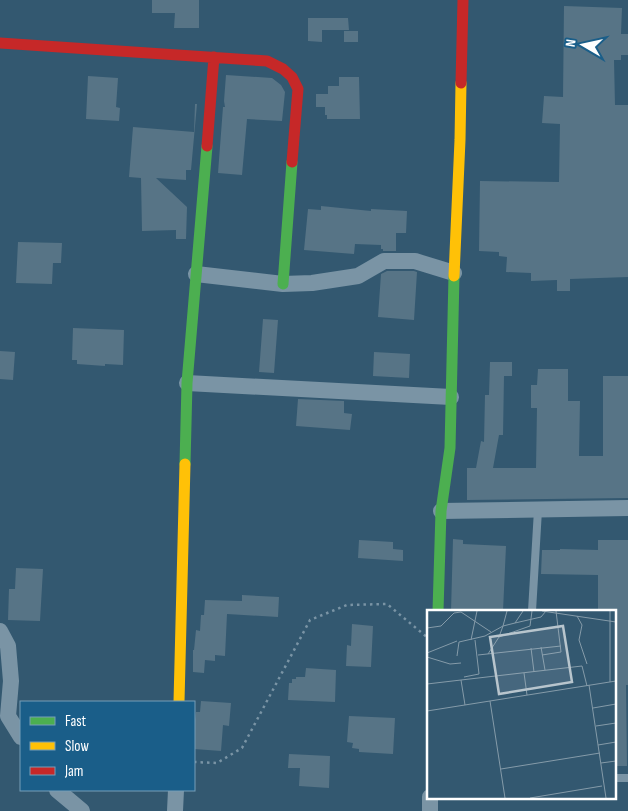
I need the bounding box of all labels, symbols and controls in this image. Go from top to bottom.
north arrow [558,20,608,70]
text: N [562,38,580,48]
inset map [427,610,616,798]
legend [20,701,195,791]
text: Fast [65,712,87,731]
text: Slow [65,737,89,756]
text: Jam [64,762,83,781]

